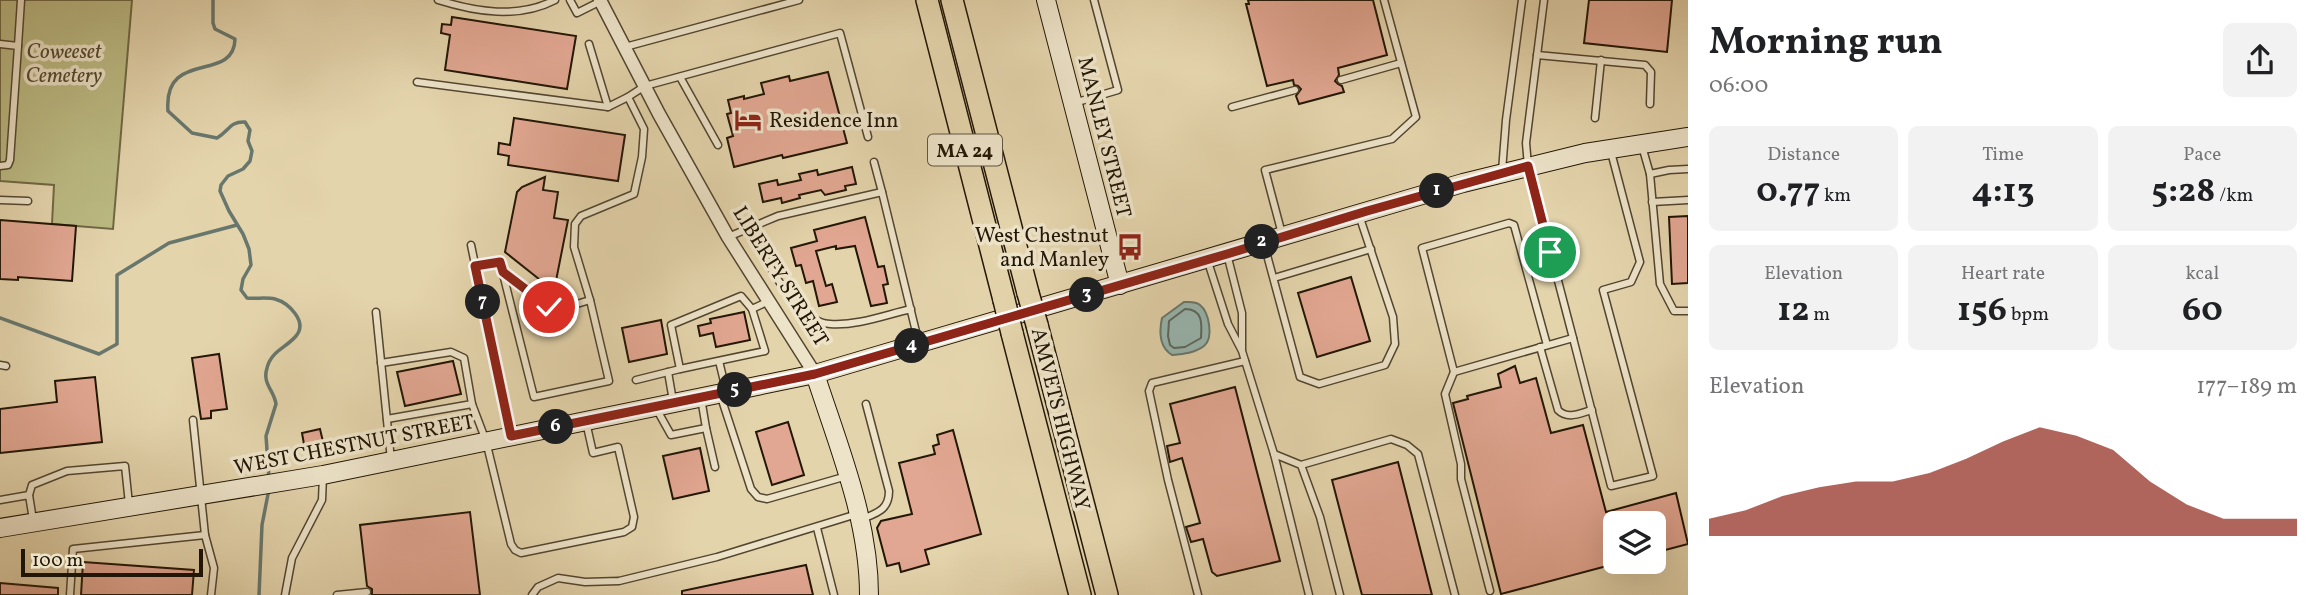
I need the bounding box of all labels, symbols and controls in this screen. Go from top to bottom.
text: Morning run [1709,17,1943,70]
button: share [2223,23,2297,97]
park label: Coweeset Cemetery [26,38,103,91]
street label: MANLEY STREET [1070,54,1138,221]
text: 06:00 [1709,70,1768,102]
hotel icon: Residence Inn [733,105,763,135]
place label: Residence Inn [769,107,899,136]
road number: MA 24 [928,134,1002,166]
text: Distance [1767,142,1840,168]
text: Time [1982,142,2024,168]
text: Pace [2183,142,2221,168]
text: 0.77 [1756,168,1820,216]
text: 4:13 [1971,168,2035,216]
text: 5:28 [2151,168,2215,216]
pin: 1 [1420,174,1454,208]
text: 1 [1433,177,1440,203]
text: km [1820,183,1851,209]
text: /km [2215,183,2253,209]
street label: LIBERTY STREET [725,201,835,353]
place label: West Chestnut and Manley [975,222,1110,275]
pin [1520,222,1580,282]
pin: 2 [1244,224,1280,260]
text: 2 [1257,228,1266,254]
bus stop icon: West Chestnut and Manley [1115,232,1145,262]
icon: arrive [1531,233,1569,271]
text: Elevation [1764,261,1843,287]
text: Heart rate [1961,261,2045,287]
text: kcal [2185,261,2219,287]
pin [519,277,579,337]
pin: 3 [1070,278,1104,312]
text: 3 [1082,281,1091,307]
pin: 7 [466,284,500,320]
text: 12 [1777,287,1809,335]
text: 156 [1957,287,2007,335]
text: 60 [2182,287,2223,335]
text: 7 [478,288,487,314]
icon: check [530,288,568,326]
text: m [1809,302,1830,328]
text: bpm [2007,302,2049,328]
street label: AMVETS HIGHWAY [1023,325,1096,514]
pin: 4 [894,328,930,364]
text: 4 [906,332,917,358]
text: Elevation [1709,371,1805,403]
text: 177–189 m [2196,371,2297,403]
pin: 5 [718,372,752,408]
text: 5 [730,376,739,402]
street label: WEST CHESTNUT STREET [232,408,477,483]
pin: 6 [538,410,574,444]
text: 6 [550,413,561,439]
map controls [1603,511,1666,574]
button: layers [1603,511,1666,574]
scale bar [21,546,203,578]
text: 100 m [32,548,83,574]

